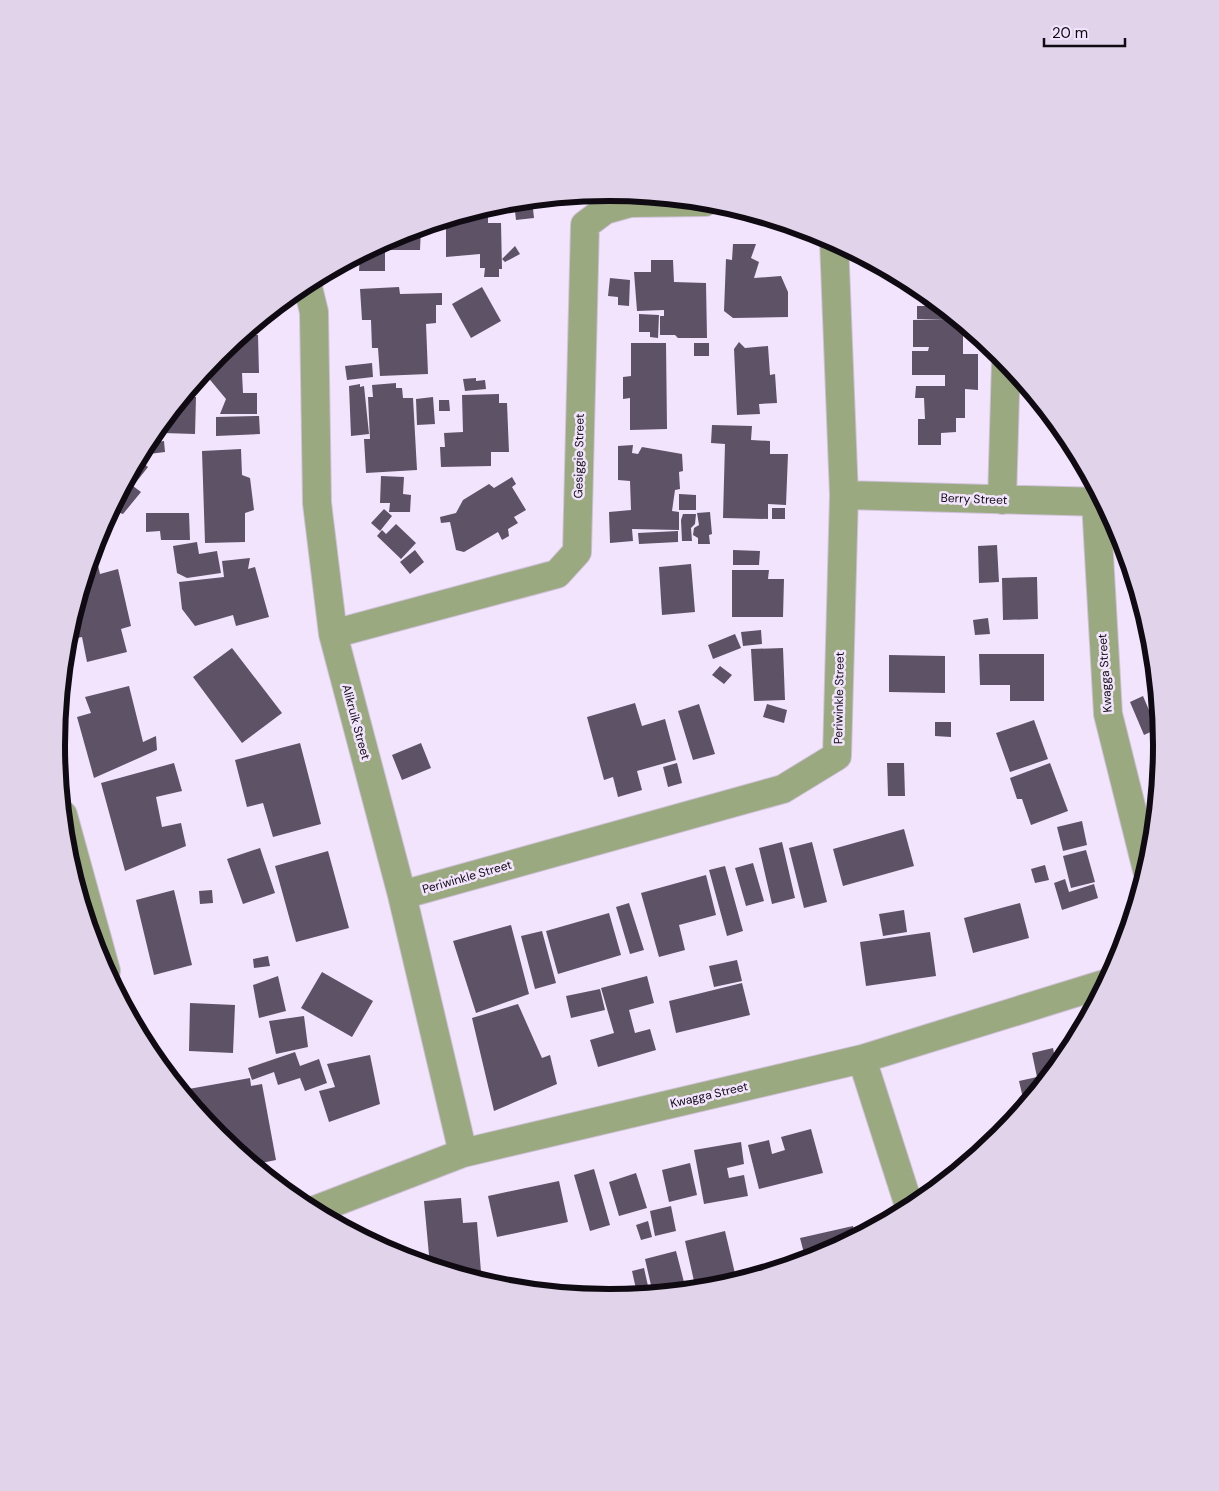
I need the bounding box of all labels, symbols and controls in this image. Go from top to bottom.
scale bar [1044,15,1125,47]
text: 20 m [1052,23,1088,43]
street label: Gesiggie Street [570,413,588,499]
street label: Berry Street [940,490,1008,508]
street label: Kwagga Street [1094,633,1116,713]
street label: Periwinkle Street [830,651,848,744]
street label: Alikruik Street [338,683,374,762]
street label: Periwinkle Street [420,856,514,897]
street label: Kwagga Street [669,1078,750,1112]

